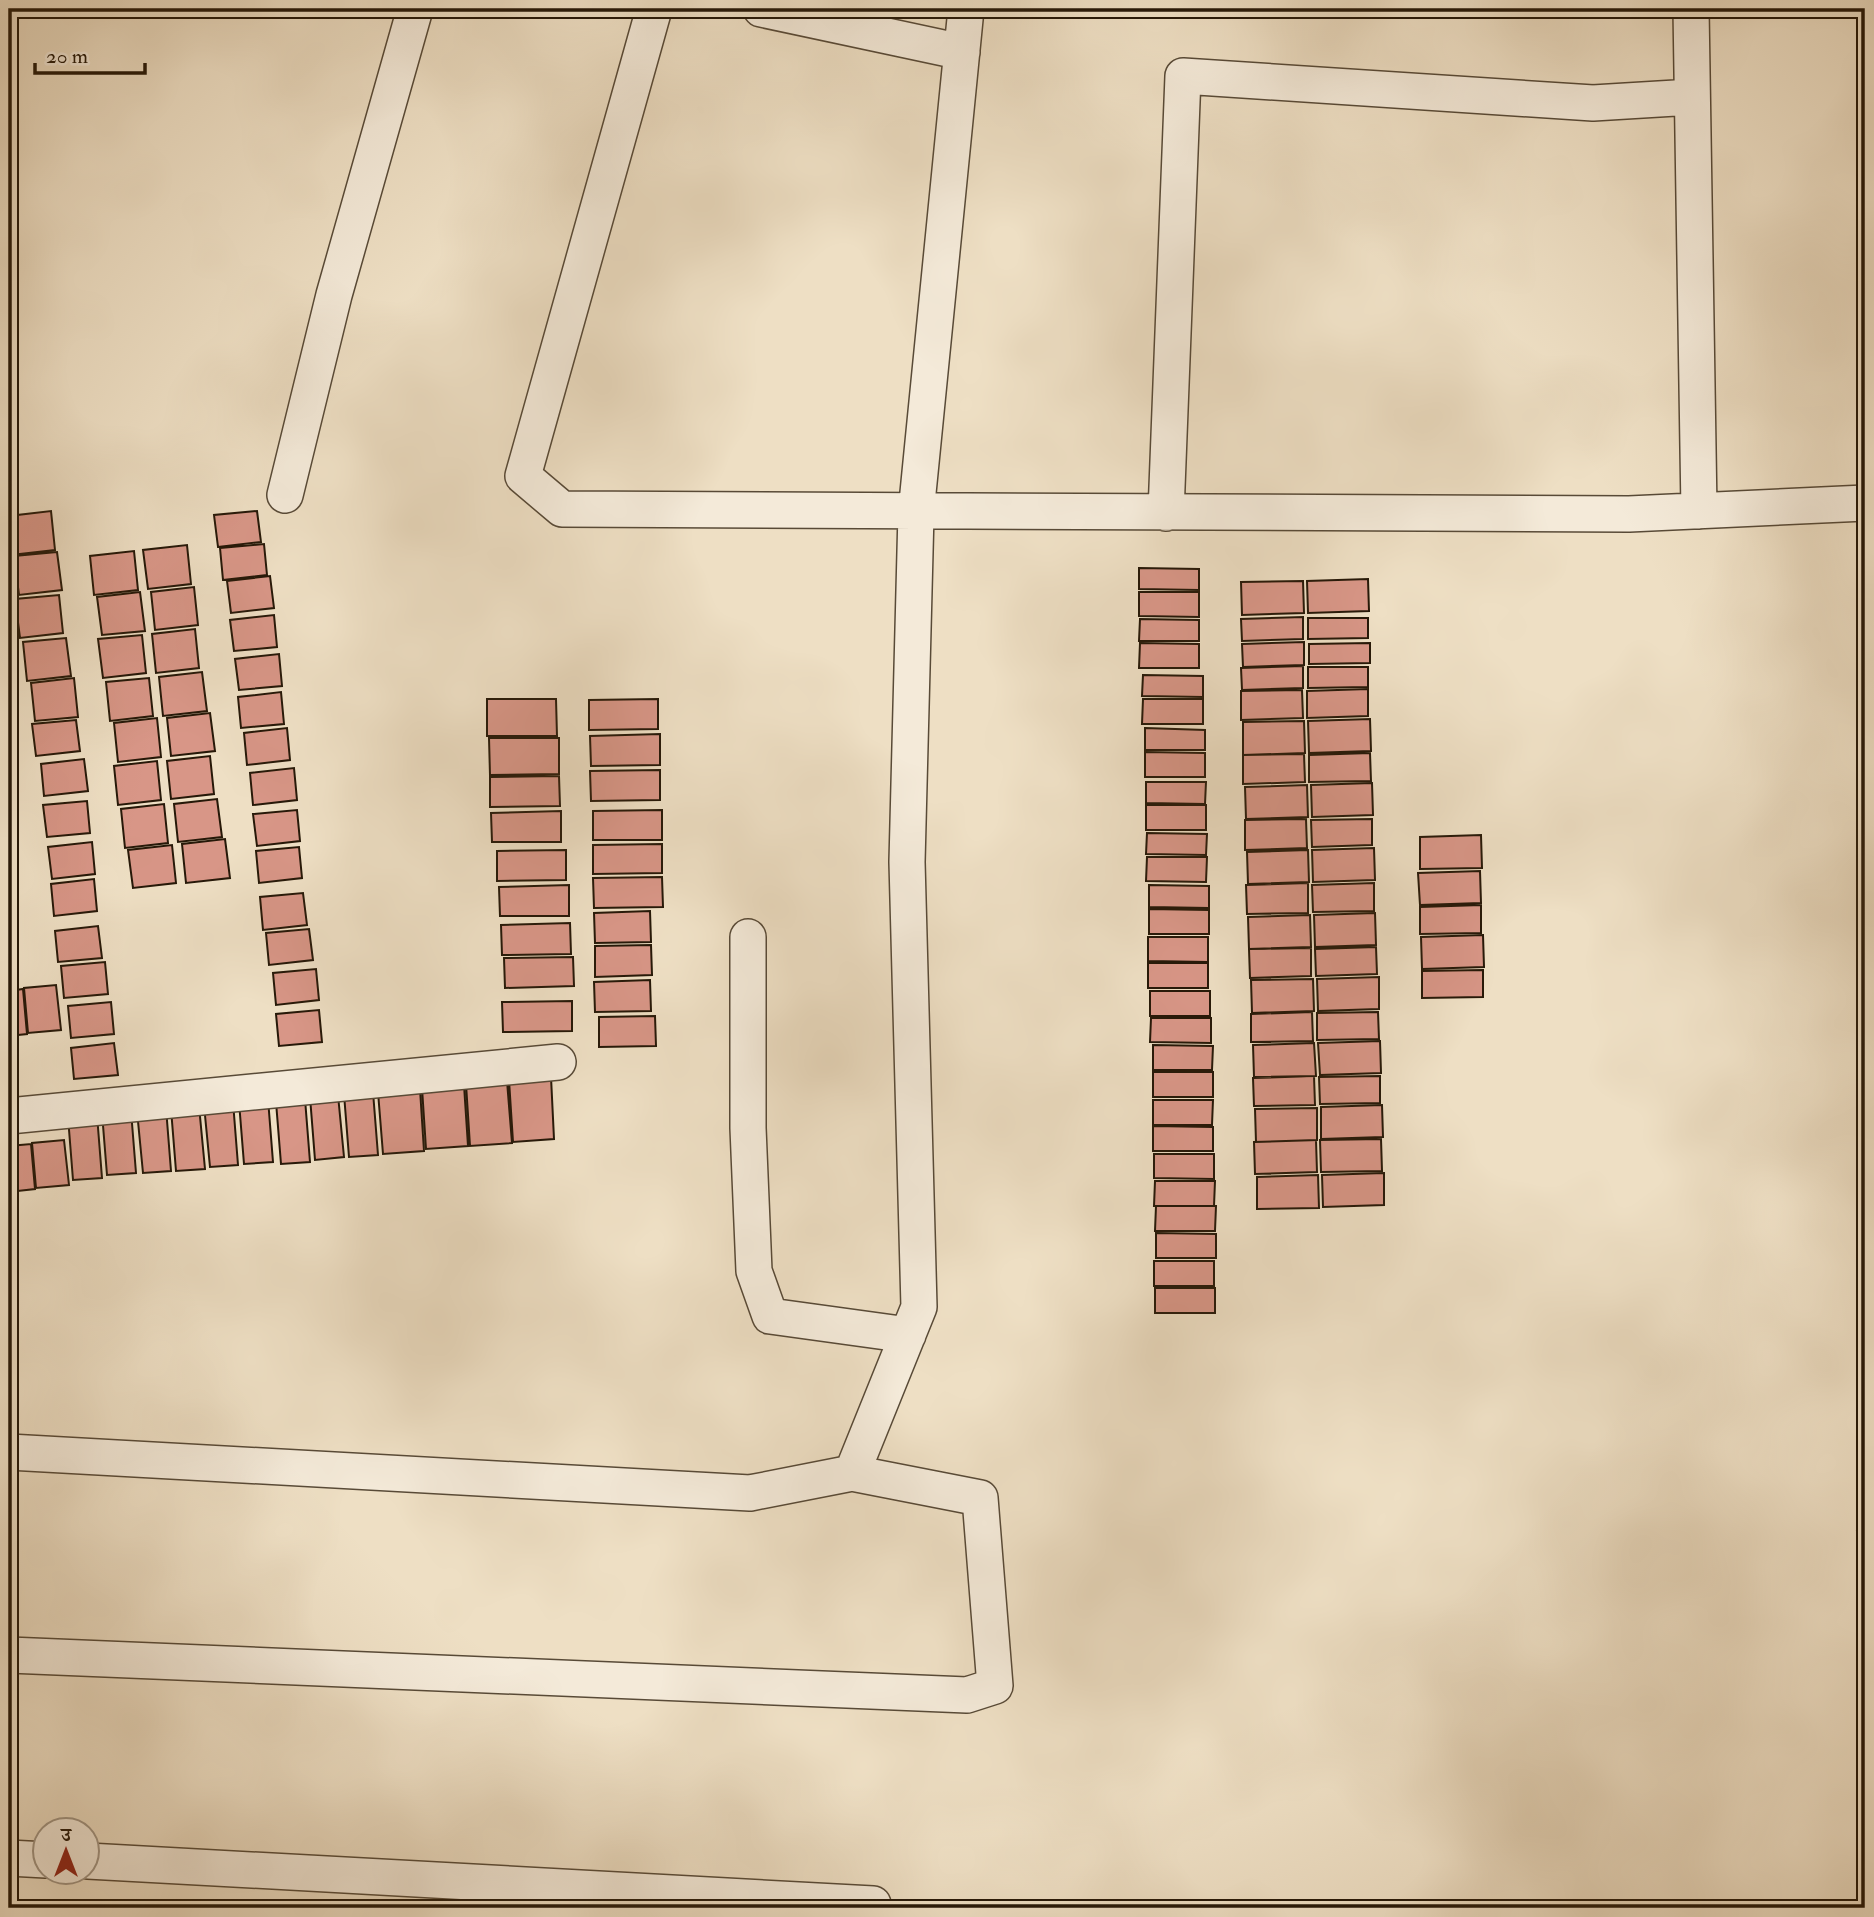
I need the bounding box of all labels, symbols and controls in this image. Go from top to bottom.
scale bar [35,32,145,76]
text: 20 m [46,43,88,70]
north arrow [32,1815,102,1885]
text: उ [59,1823,72,1847]

